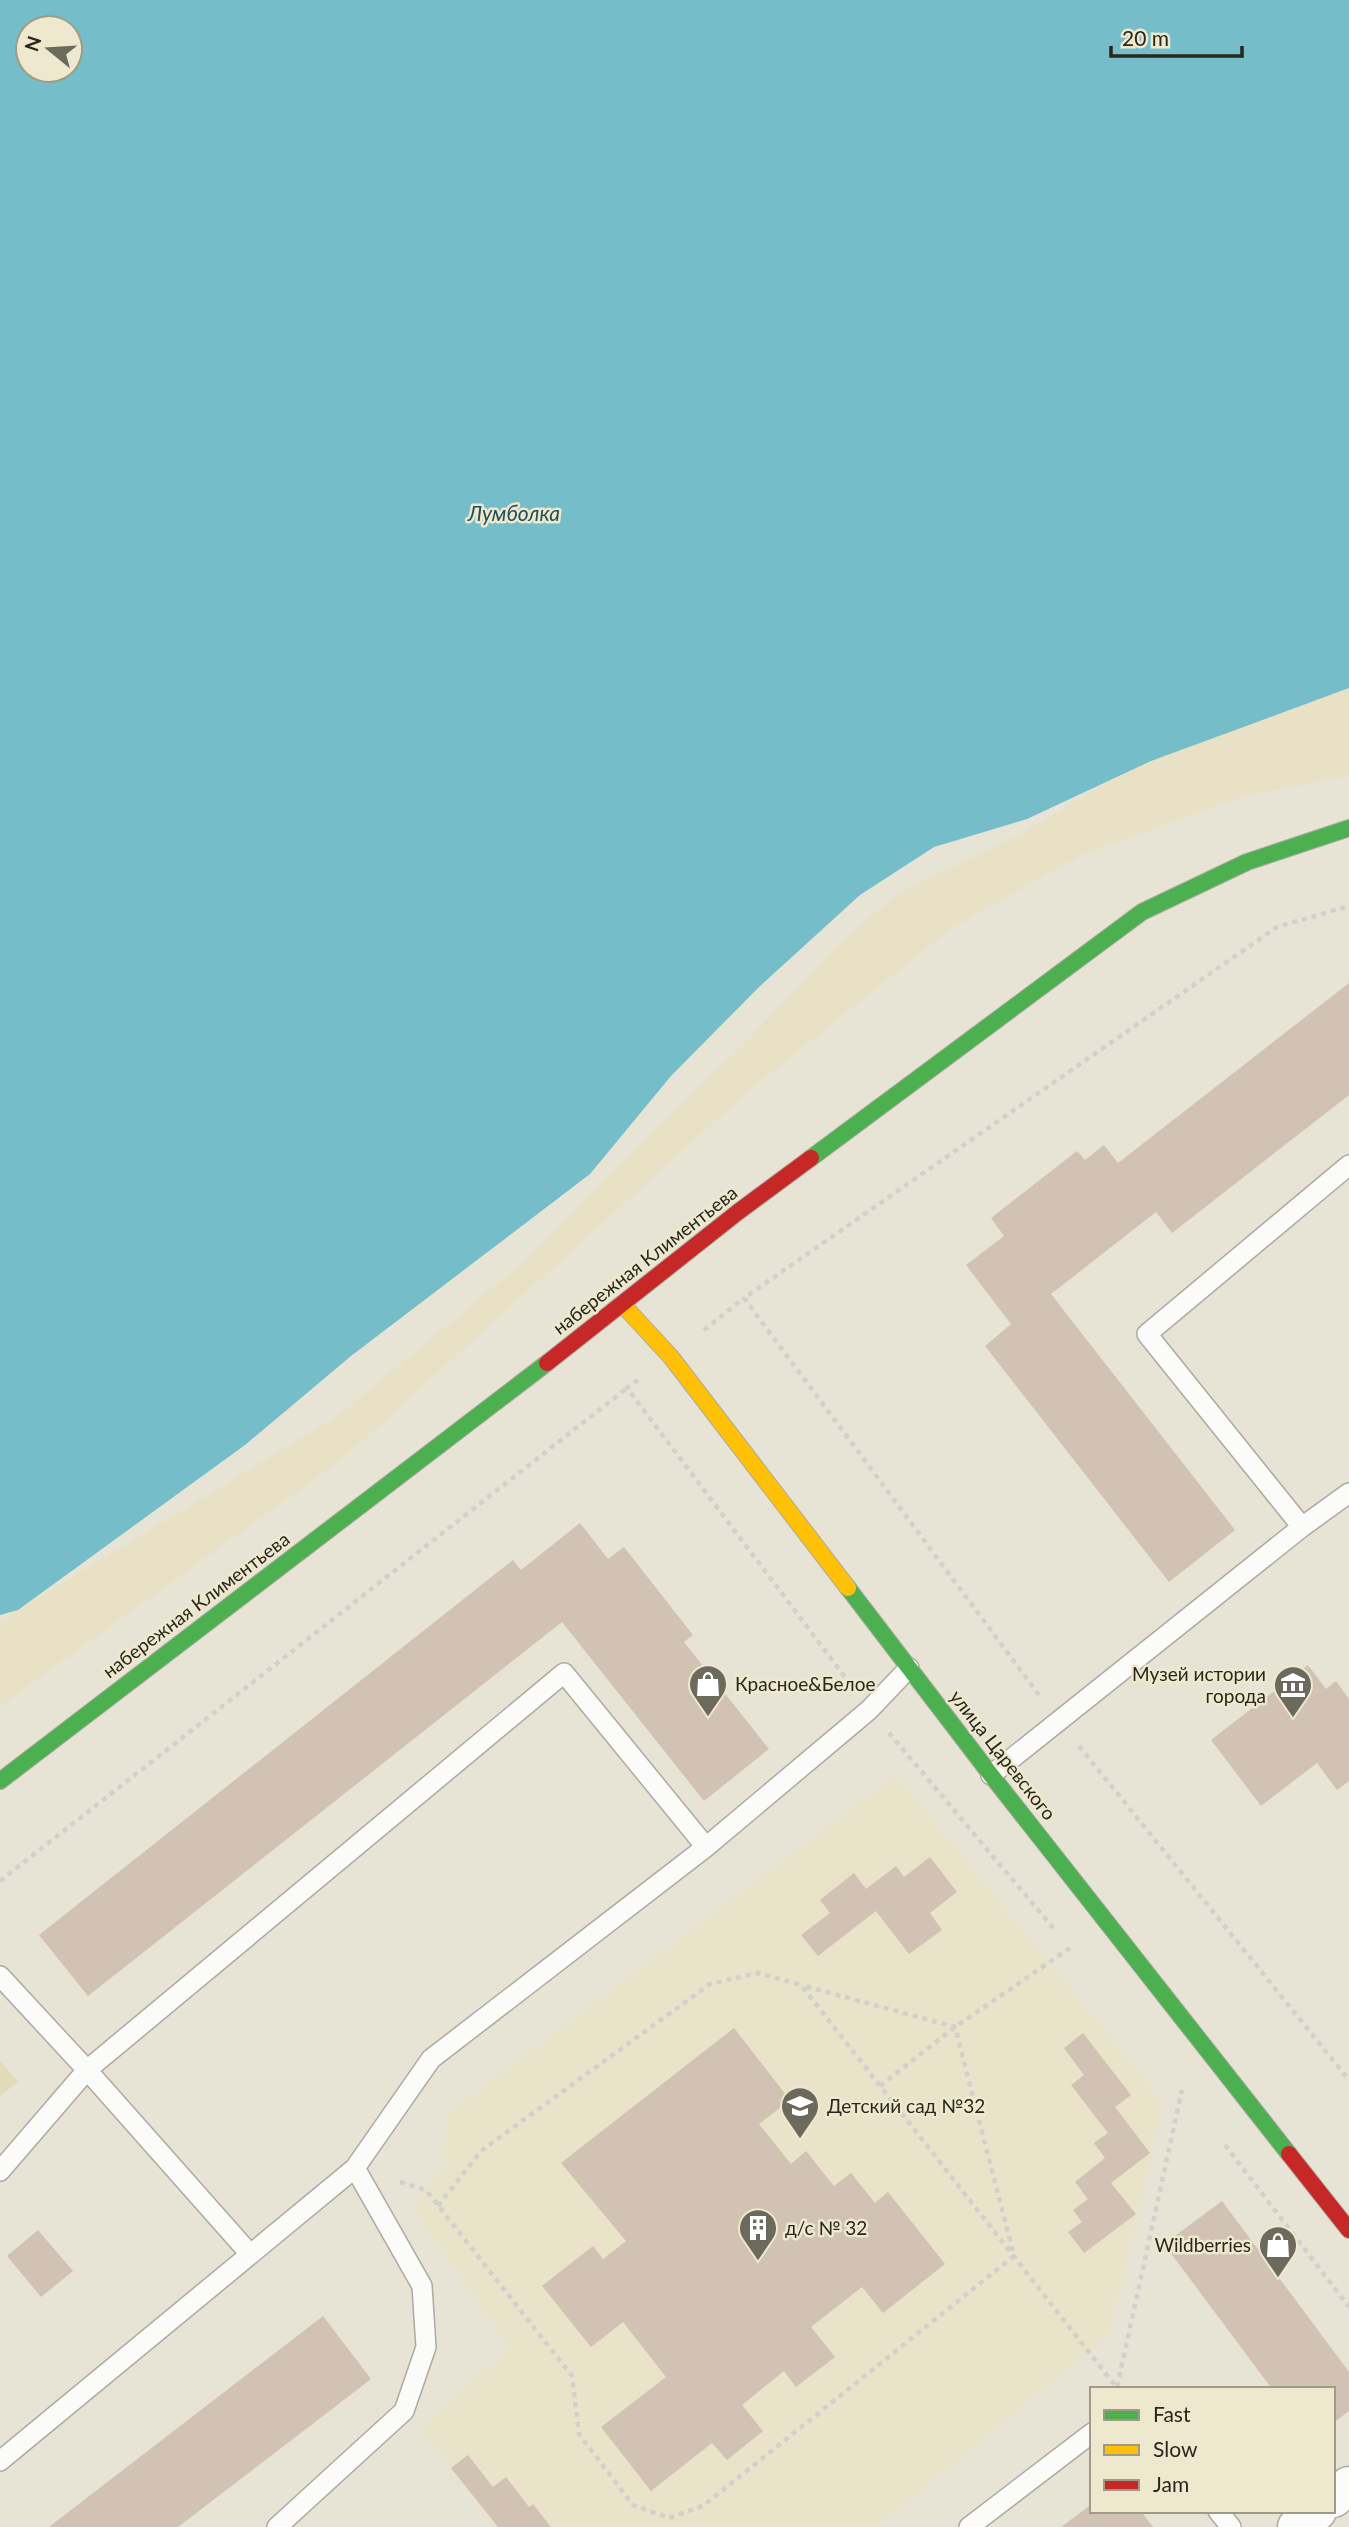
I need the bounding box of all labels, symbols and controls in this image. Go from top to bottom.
north arrow [14,14,84,84]
scale bar [1111,14,1242,58]
text: 20 m [1122,25,1169,50]
text: N [19,33,46,54]
water label: Лумболка [467,500,560,525]
street label: набережная Климентьева [548,1180,742,1339]
street label: набережная Климентьева [98,1527,294,1682]
place label: Музей истории города [1132,1662,1266,1707]
shop icon: Красное&Белое [687,1663,729,1718]
museum icon: Музей истории города [1272,1664,1314,1719]
place label: Красное&Белое [735,1672,875,1695]
street label: улица Царевского [946,1685,1061,1824]
school or university icon: Детский сад №32 [779,2085,821,2140]
place label: Детский сад №32 [827,2094,985,2117]
building icon: д/с № 32 [737,2207,779,2262]
place label: д/с № 32 [785,2216,867,2239]
shop icon: Wildberries [1257,2224,1299,2279]
place label: Wildberries [1154,2233,1251,2256]
legend [1090,2387,1335,2513]
text: Fast [1153,2401,1191,2426]
text: Slow [1153,2436,1198,2461]
text: Jam [1153,2471,1189,2496]

